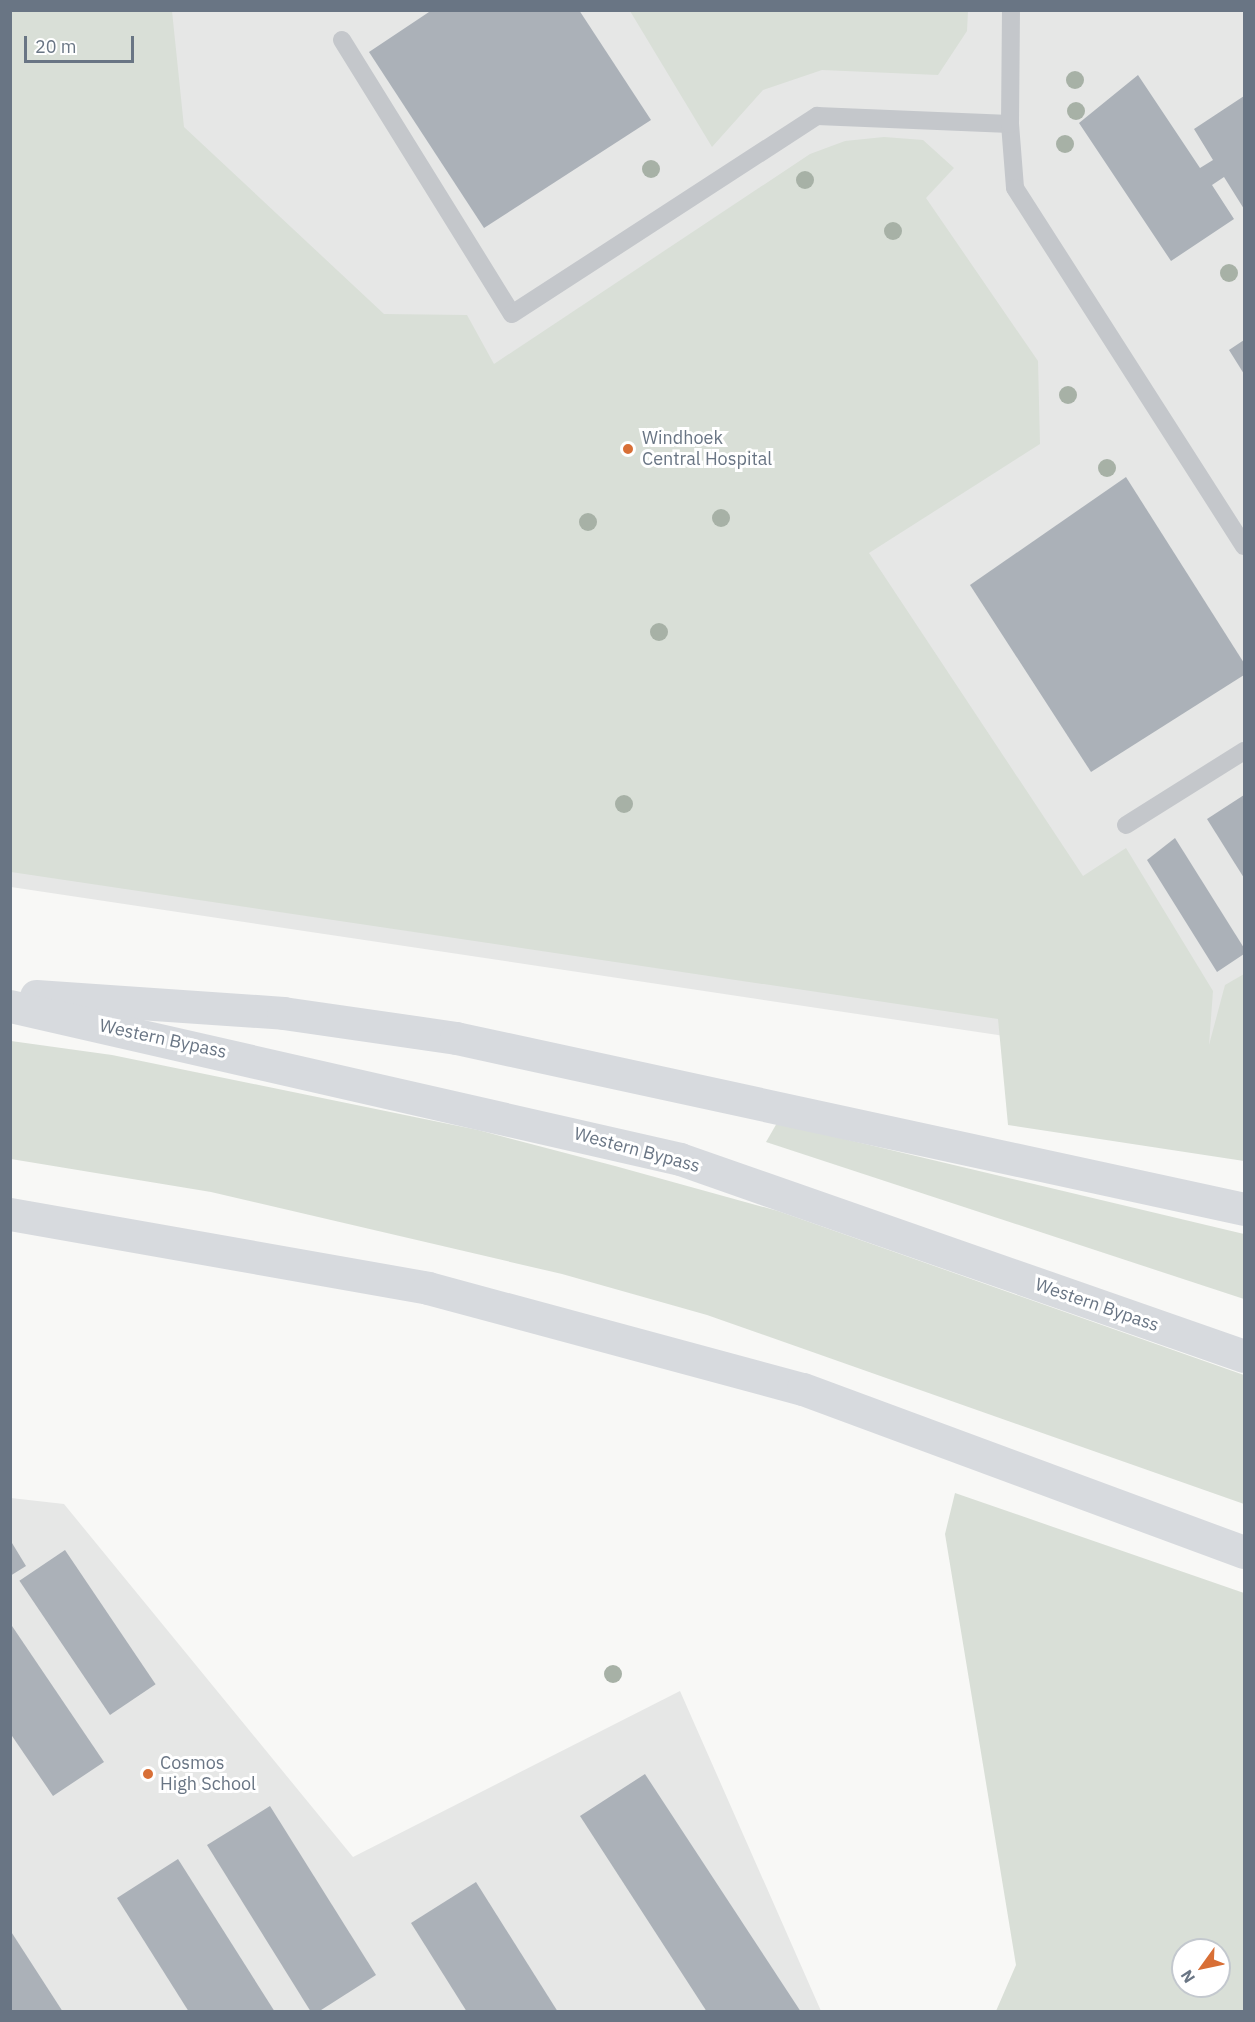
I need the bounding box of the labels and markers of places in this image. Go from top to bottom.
place label: Windhoek Central Hospital [642,428,772,470]
marker: Windhoek Central Hospital [619,440,637,458]
place label: Cosmos High School [160,1753,256,1796]
marker: Cosmos High School [141,1767,155,1781]

